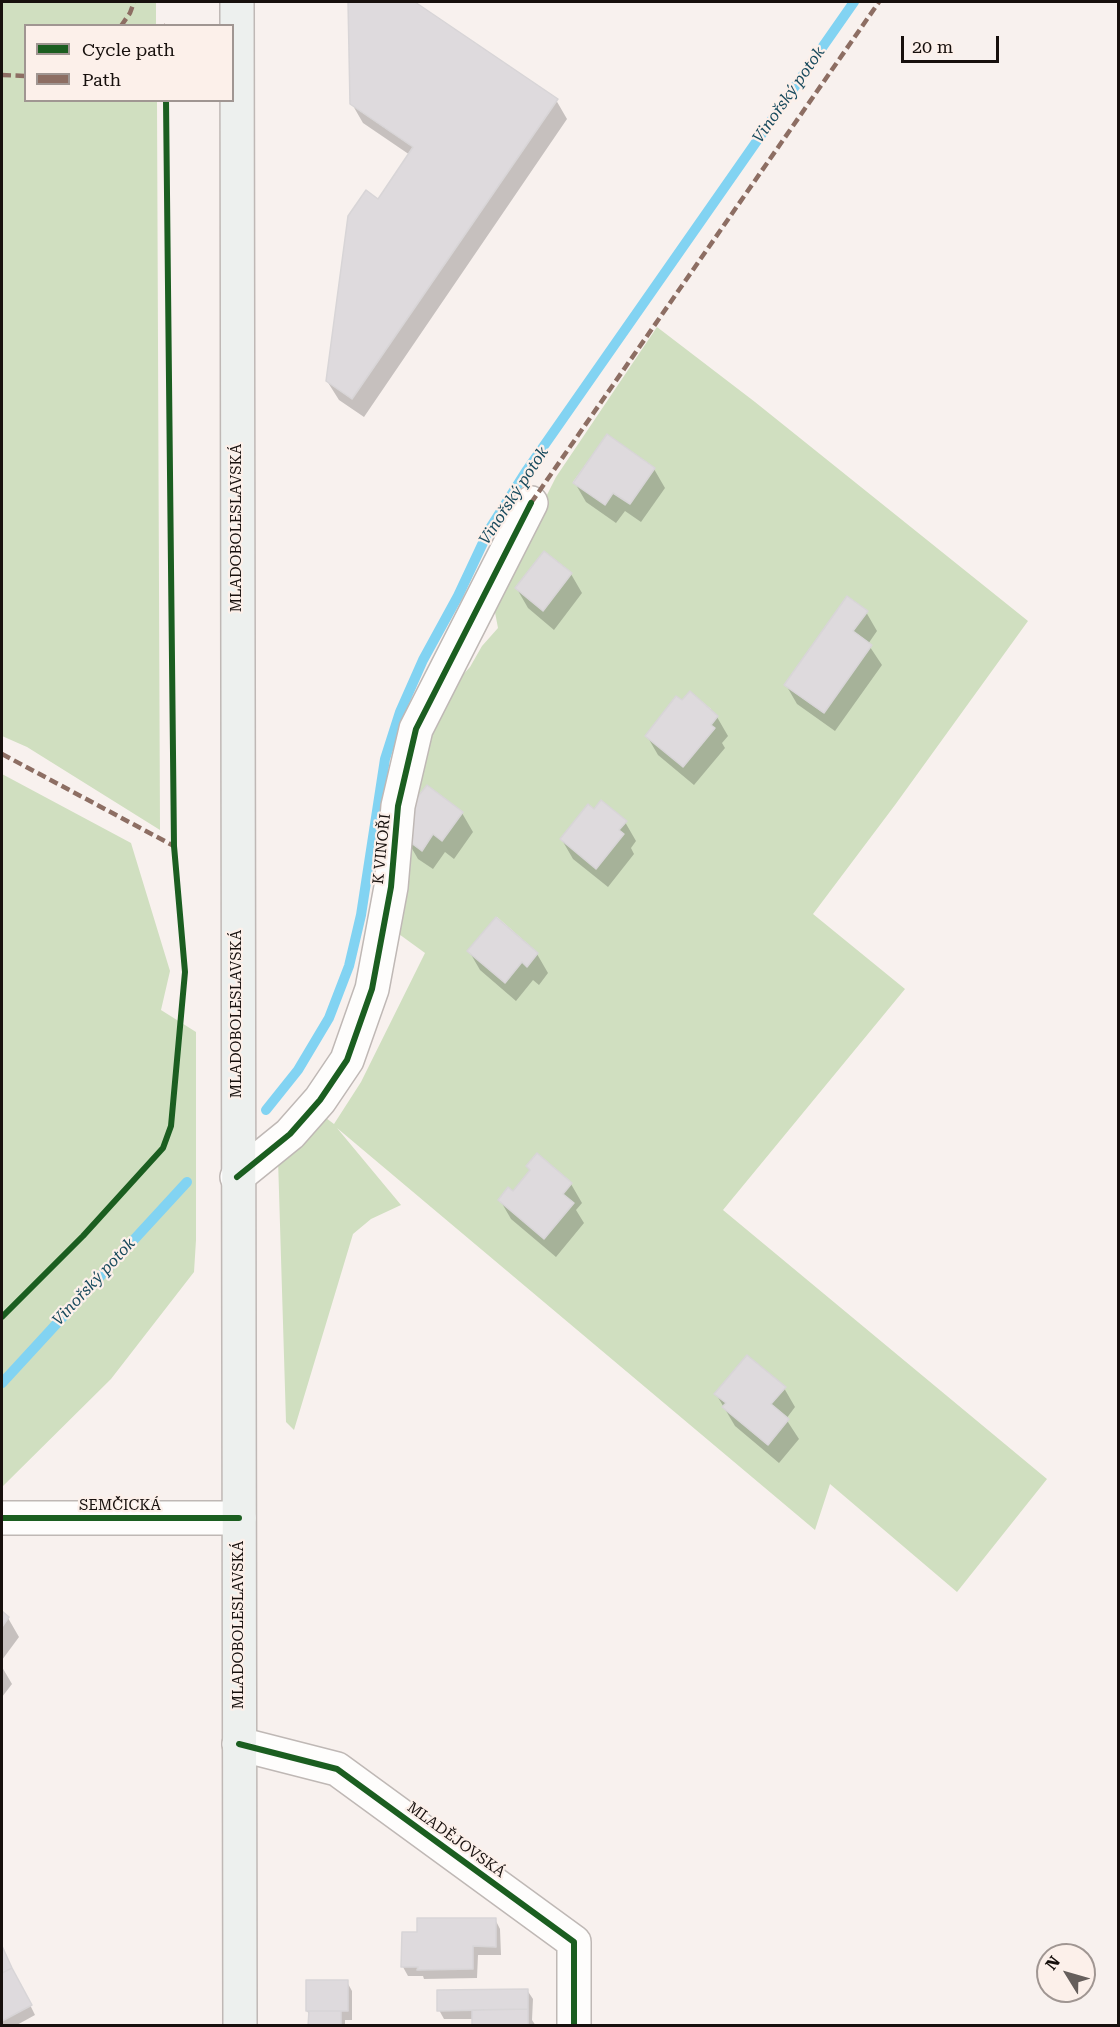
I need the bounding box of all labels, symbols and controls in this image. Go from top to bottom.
legend [24,24,234,102]
scale bar [904,24,1002,62]
text: 20 m [912,36,953,57]
text: Cycle path [82,39,175,60]
water label: Vinořský potok [749,43,829,147]
text: Path [82,69,121,90]
water label: Vinořský potok [475,443,553,549]
street label: MLADOBOLESLAVSKÁ [228,444,246,612]
street label: K VINOŘI [369,813,395,885]
street label: MLADOBOLESLAVSKÁ [228,930,246,1098]
water label: Vinořský potok [49,1234,139,1330]
street label: SEMČICKÁ [79,1497,161,1515]
street label: MLADOBOLESLAVSKÁ [230,1541,248,1709]
street label: MLADĚJOVSKÁ [403,1798,509,1882]
north arrow [1036,1943,1096,2003]
text: N [1042,1952,1064,1974]

